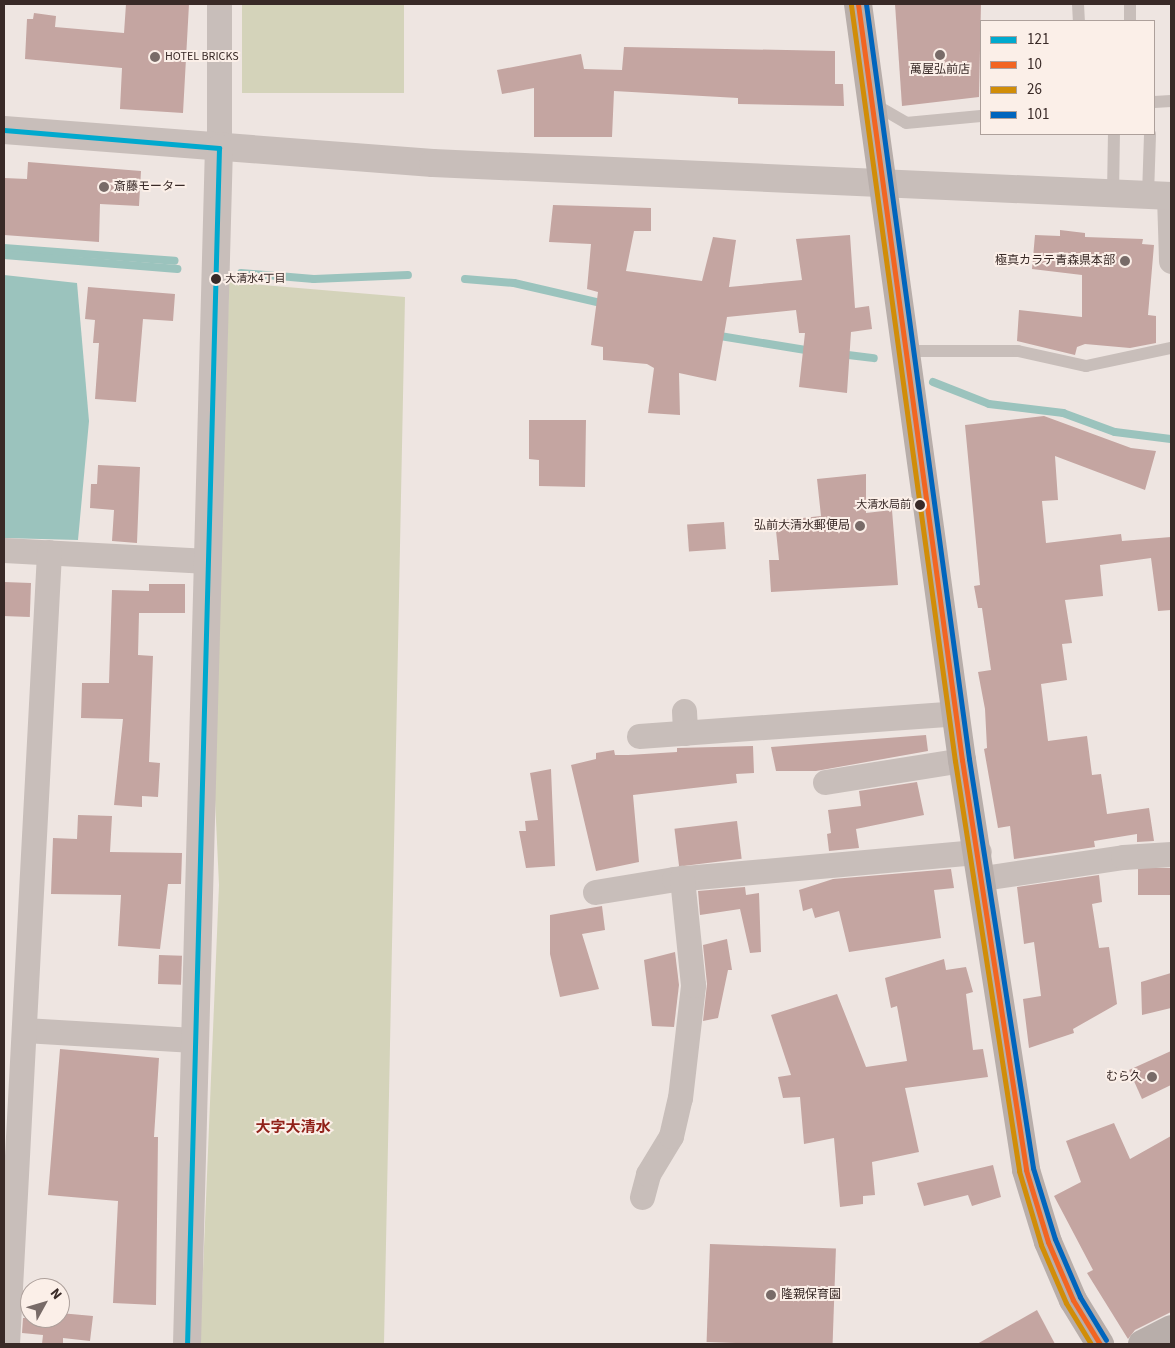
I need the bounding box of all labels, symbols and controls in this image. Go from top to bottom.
legend [980,20,1155,135]
text: 121 [1027,29,1049,50]
marker: 萬屋弘前店 [934,49,946,61]
place label: HOTEL BRICKS [165,50,239,64]
marker: HOTEL BRICKS [149,51,161,63]
text: 10 [1027,54,1042,75]
place label: 萬屋弘前店 [910,63,970,77]
text: 26 [1027,79,1042,100]
text: 101 [1027,104,1049,125]
place label: 斎藤モーター [114,180,186,194]
marker: 斎藤モーター [98,181,110,193]
place label: 極真カラテ青森県本部 [995,254,1115,268]
marker: 極真カラテ青森県本部 [1119,255,1131,267]
place label: 大清水4丁目 [225,272,285,286]
marker: 大清水4丁目 [211,274,221,284]
place label: 大清水局前 [856,498,911,512]
marker: 大清水局前 [915,500,925,510]
place label: 弘前大清水郵便局 [754,519,850,533]
marker: 弘前大清水郵便局 [854,520,866,532]
place label: むら久 [1106,1070,1142,1084]
marker: むら久 [1146,1071,1158,1083]
district label: 大字大清水 [256,1119,330,1137]
north arrow [20,1278,70,1328]
text: N [45,1284,67,1304]
place label: 隆親保育園 [781,1288,841,1302]
marker: 隆親保育園 [765,1289,777,1301]

